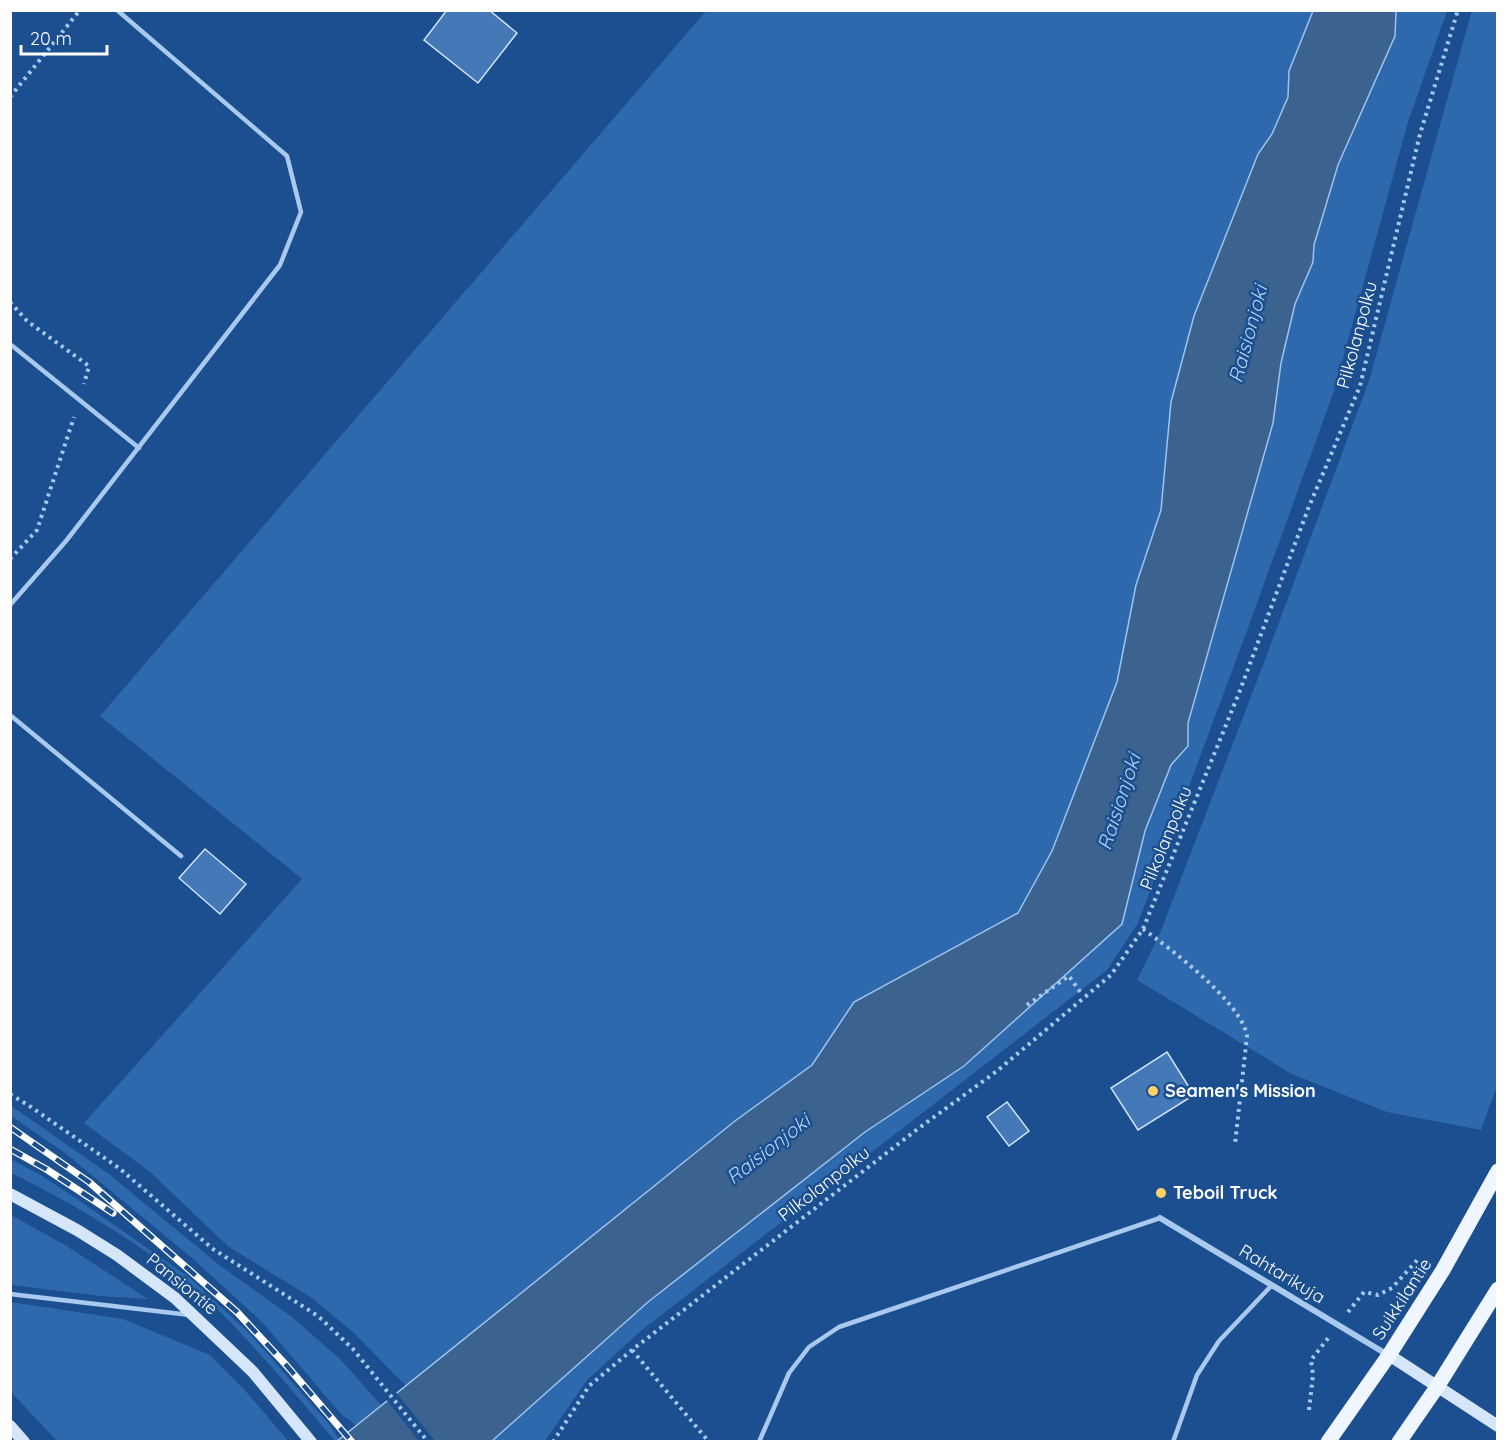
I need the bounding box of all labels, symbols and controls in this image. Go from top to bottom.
scale bar [21,18,106,56]
text: 20 m [30,27,72,50]
street label: Pilkolanpolku [1331,279,1382,391]
water label: Raisionjoki [1223,280,1273,385]
water label: Raisionjoki [1091,748,1147,853]
street label: Pilkolanpolku [1134,783,1197,893]
place label: Seamen's Mission [1165,1079,1316,1102]
marker: Seamen's Mission [1146,1084,1160,1098]
water label: Raisionjoki [721,1106,817,1189]
street label: Pilkolanpolku [773,1141,874,1227]
place label: Teboil Truck [1173,1181,1278,1204]
marker: Teboil Truck [1154,1186,1168,1200]
street label: Rahtarikuja [1235,1239,1330,1308]
street label: Pansiontie [142,1248,223,1320]
street label: Suikkilantie [1367,1254,1437,1344]

